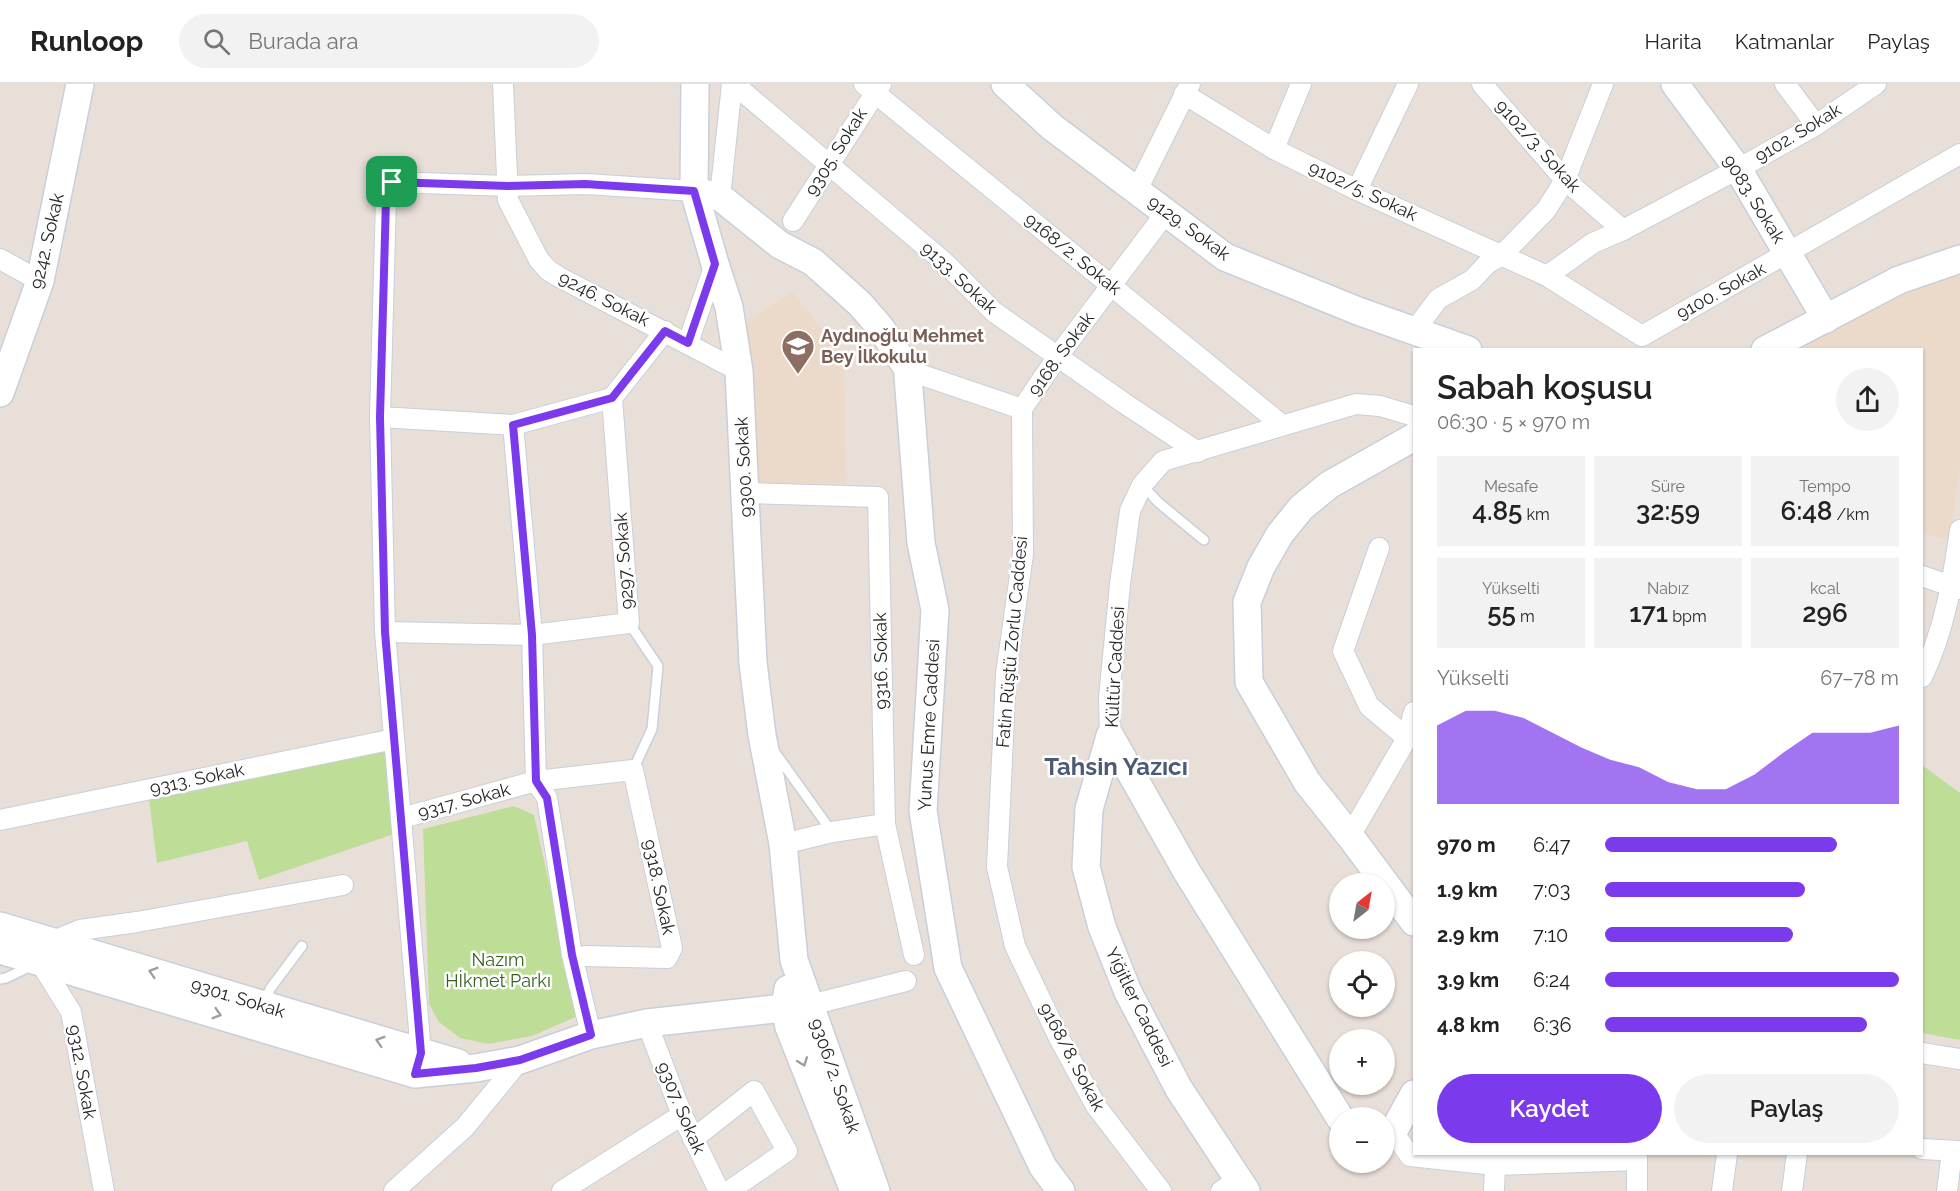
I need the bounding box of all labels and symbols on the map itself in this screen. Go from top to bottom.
street label: 9102/3. Sokak [1491,95,1586,197]
street label: 9102. Sokak [1751,98,1845,167]
street label: 9305. Sokak [800,104,871,199]
street label: 9083. Sokak [1719,151,1790,247]
pin [366,156,417,207]
street label: 9102/5. Sokak [1306,156,1421,225]
street label: 9242. Sokak [25,191,68,291]
street label: 9129. Sokak [1144,191,1235,265]
street label: 9168/2. Sokak [1021,208,1126,299]
street label: 9133. Sokak [917,237,1002,318]
street label: 9100. Sokak [1672,257,1769,324]
street label: 9246. Sokak [555,267,654,331]
street label: 9168. Sokak [1023,307,1098,400]
place label: Aydınoğlu Mehmet Bey İlkokulu [821,325,984,367]
school or university icon: Aydınoğlu Mehmet Bey İlkokulu [780,328,816,375]
street label: 9300. Sokak [730,416,757,518]
street label: 9297. Sokak [610,511,637,610]
street label: Fatin Rüştü Zorlu Caddesi [992,535,1031,749]
street label: Kültür Caddesi [1101,606,1128,728]
street label: 9316. Sokak [869,612,892,710]
street label: Yunus Emre Caddesi [914,638,943,811]
district label: Tahsin Yazıcı [1044,752,1188,781]
street label: 9313. Sokak [148,758,246,799]
street label: 9317. Sokak [415,778,513,823]
street label: 9318. Sokak [639,837,680,937]
north arrow [1329,873,1395,939]
street label: Yiğitler Caddesi [1101,944,1177,1070]
park label: Nazım Hİkmet Parkı [445,949,551,991]
one-way arrow [148,967,159,979]
street label: 9301. Sokak [189,973,288,1022]
street label: 9168/8. Sokak [1035,999,1110,1115]
one-way arrow [211,1007,222,1019]
street label: 9306/2. Sokak [806,1016,865,1137]
street label: 9312. Sokak [64,1023,101,1121]
one-way arrow [375,1036,385,1048]
one-way arrow [796,1057,809,1067]
street label: 9307. Sokak [653,1059,710,1157]

